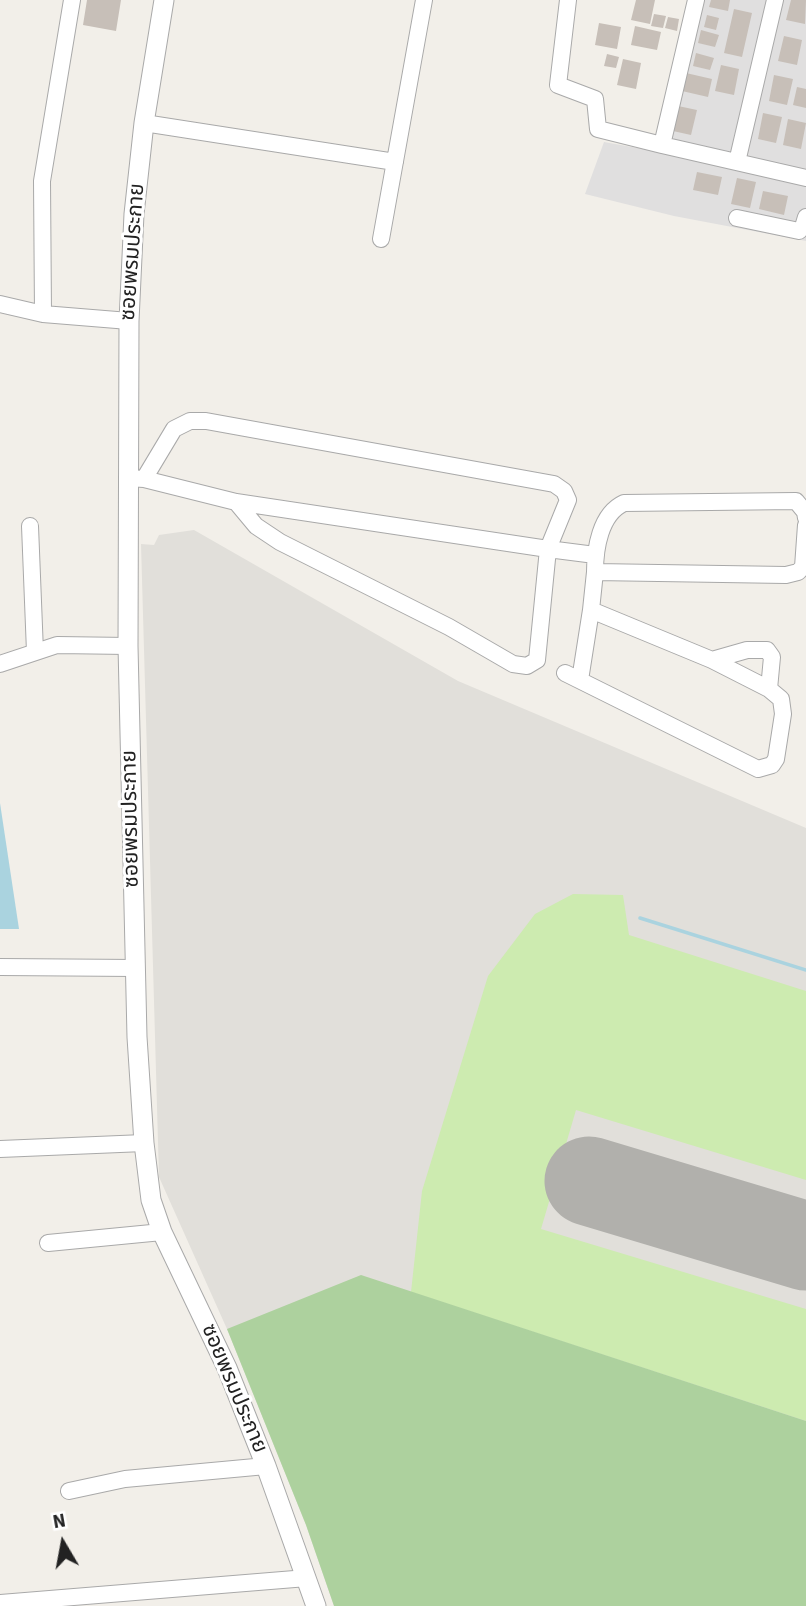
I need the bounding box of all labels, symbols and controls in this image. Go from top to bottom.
street label: ซอยพรมประกาย [117,182,151,322]
street label: ซอยพรมประกาย [118,750,146,888]
street label: ซอยพรมประกาย [195,1321,271,1457]
text: N [51,1507,68,1536]
north arrow [28,1508,98,1578]

